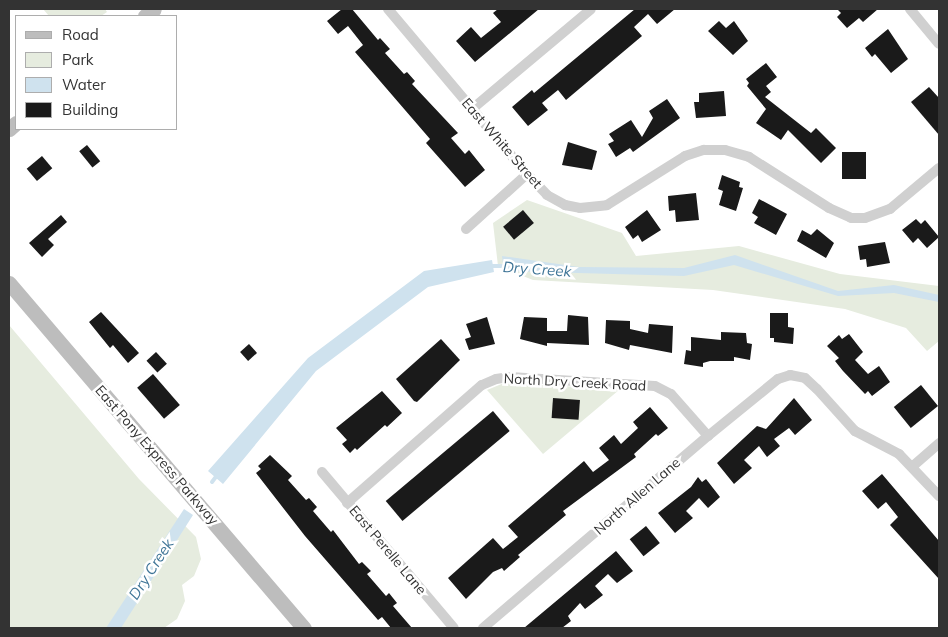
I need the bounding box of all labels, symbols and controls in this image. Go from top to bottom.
legend [15,15,178,130]
text: Road [62,25,99,44]
text: Park [62,50,94,69]
text: Water [62,75,106,94]
street label: East White Street [458,95,546,191]
text: Building [62,100,118,119]
water label: Dry Creek [502,258,572,280]
street label: North Dry Creek Road [503,370,647,394]
street label: East Pony Express Parkway [92,382,222,528]
street label: North Allen Lane [590,454,684,538]
street label: East Perelle Lane [346,502,430,598]
water label: Dry Creek [125,535,177,603]

